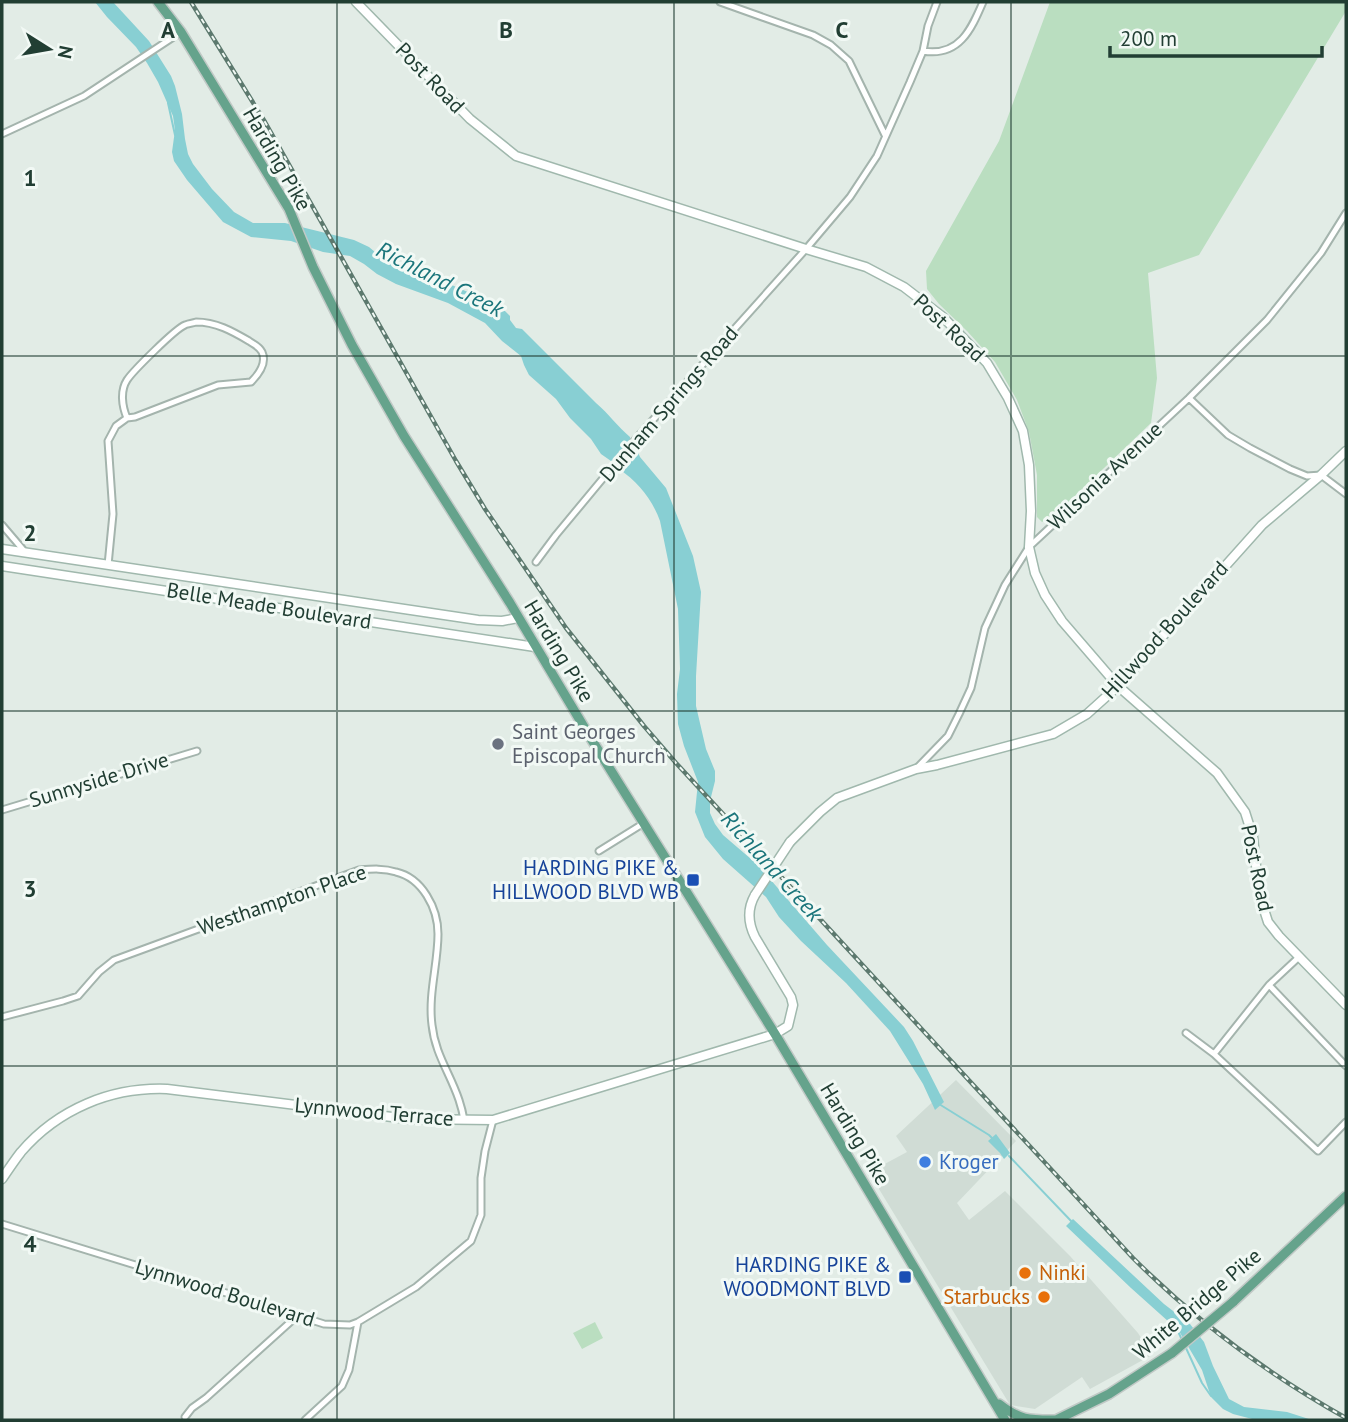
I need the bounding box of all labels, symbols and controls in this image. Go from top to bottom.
north arrow [14,14,84,84]
scale bar [1110,14,1322,58]
text: A [161,15,175,44]
text: B [499,15,513,44]
text: C [836,15,849,44]
text: 200 m [1120,25,1177,52]
street label: Post Road [390,37,471,119]
text: N [53,44,79,61]
street label: Harding Pike [237,102,318,215]
text: 1 [23,163,37,192]
water label: Richland Creek [372,234,510,324]
street label: Post Road [908,288,991,368]
street label: Dunham Springs Road [593,320,744,487]
street label: Wilsonia Avenue [1042,416,1168,536]
text: 2 [23,518,37,547]
street label: Hillwood Boulevard [1095,555,1234,704]
street label: Belle Meade Boulevard [165,576,373,635]
street label: Harding Pike [518,595,601,707]
place label: Saint Georges Episcopal Church [512,718,666,769]
marker: Saint Georges Episcopal Church [490,736,506,752]
street label: Sunnyside Drive [26,746,172,814]
water label: Richland Creek [715,804,831,928]
street label: Post Road [1235,822,1280,914]
place label: HARDING PIKE & HILLWOOD BLVD WB [492,854,679,905]
street label: Westhampton Place [194,858,370,941]
marker: HARDING PIKE & HILLWOOD BLVD WB [685,872,701,888]
text: 3 [23,874,37,903]
street label: Harding Pike [814,1078,897,1190]
street label: Lynnwood Terrace [293,1091,455,1132]
place label: Kroger [939,1148,999,1175]
marker: Kroger [917,1154,933,1170]
text: 4 [23,1229,37,1258]
street label: White Bridge Pike [1127,1242,1266,1365]
place label: HARDING PIKE & WOODMONT BLVD [723,1251,891,1302]
street label: Lynnwood Boulevard [132,1252,318,1333]
place label: Ninki [1039,1259,1086,1286]
marker: Ninki [1017,1265,1033,1281]
marker: HARDING PIKE & WOODMONT BLVD [897,1269,913,1285]
place label: Starbucks [943,1283,1030,1310]
marker: Starbucks [1036,1289,1052,1305]

